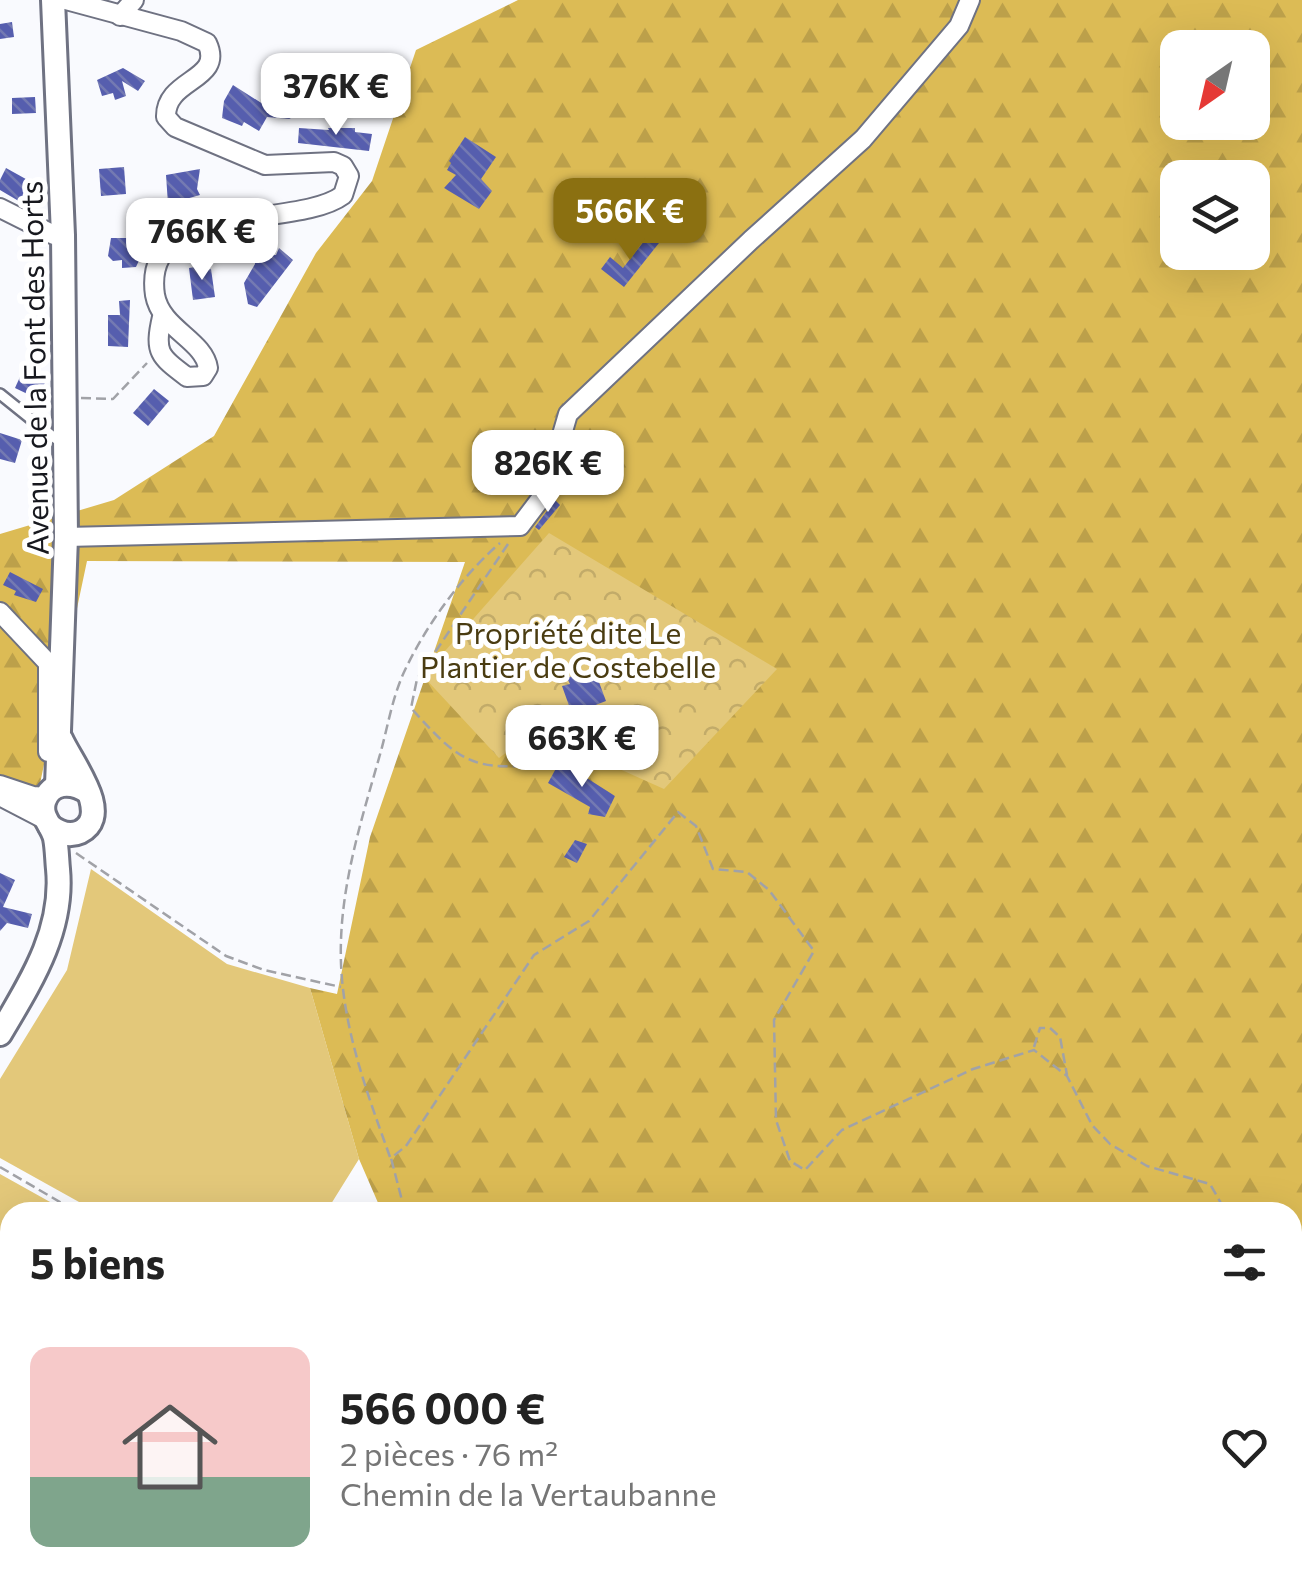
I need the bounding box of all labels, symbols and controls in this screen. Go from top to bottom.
north arrow [1160,30,1270,140]
map controls [1160,30,1270,270]
pin: 376K € [255,53,417,138]
text: 376K € [283,65,389,105]
button: layers [1160,160,1270,270]
pin: 566K € [549,178,711,263]
street label: Avenue de la Font des Horts [11,181,55,555]
text: 566K € [575,190,685,230]
pin: 766K € [121,198,283,283]
text: 766K € [148,210,256,250]
pin: 826K € [467,430,629,515]
text: 826K € [494,442,602,482]
park label: Propriété dite Le Plantier de Costebelle [420,613,716,684]
pin: 663K € [501,705,663,790]
text: 663K € [528,717,636,757]
icon: filters [1217,1235,1272,1290]
text: 5 biens [30,1236,165,1288]
text: 566 000 € [340,1381,546,1433]
icon: home [110,1387,230,1507]
icon: heart [1217,1420,1272,1475]
text: 2 pièces · 76 m² [340,1433,558,1473]
text: Chemin de la Vertaubanne [340,1473,717,1513]

